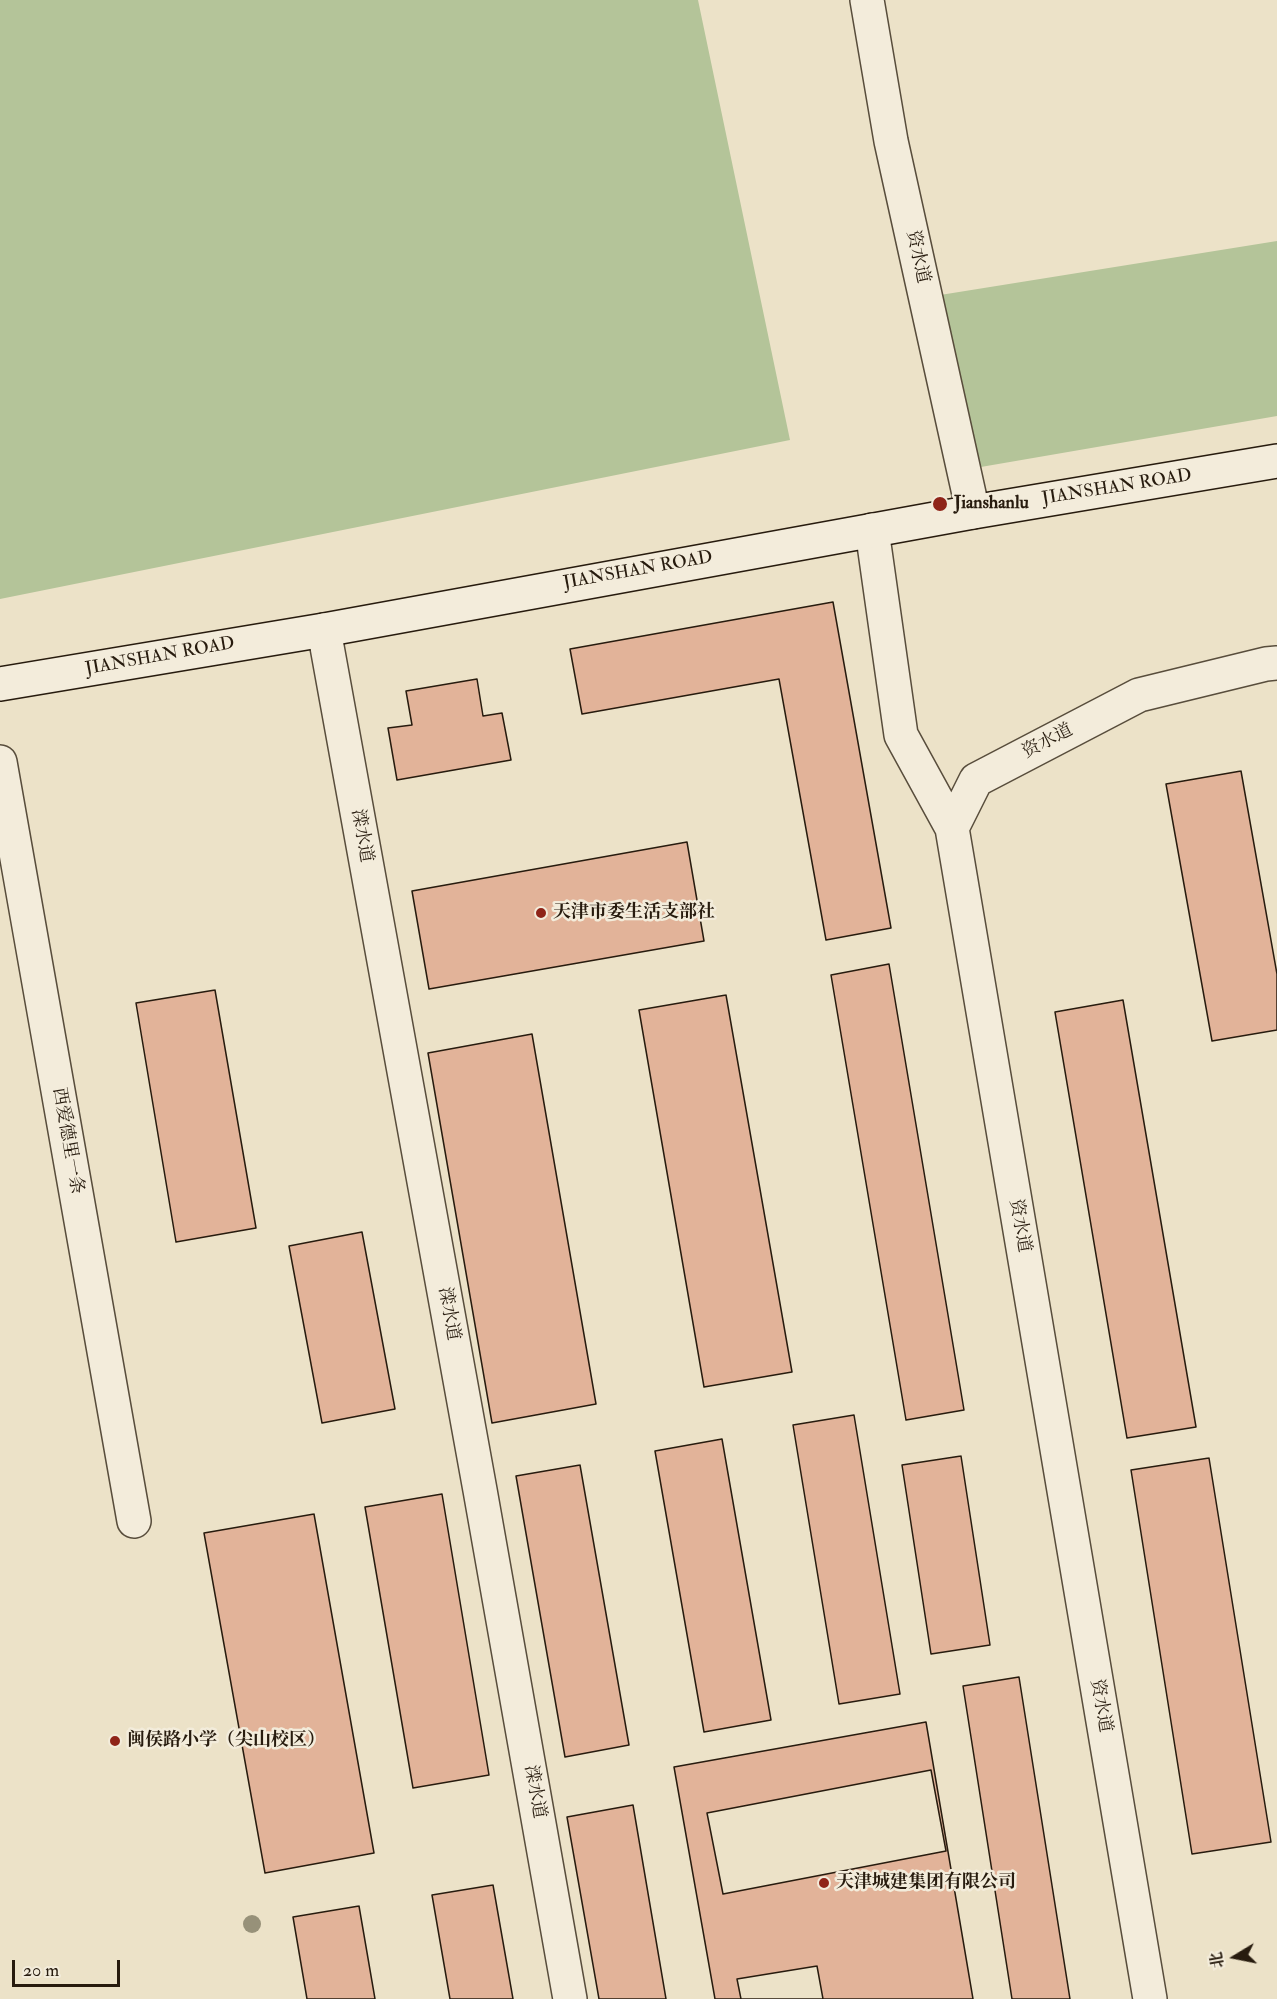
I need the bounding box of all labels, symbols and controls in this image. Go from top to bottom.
street label: 资水道 [901,228,933,286]
street label: JIANSHAN ROAD [1041,465,1193,511]
place label: Jianshanlu [954,493,1029,515]
marker: Jianshanlu [931,495,949,513]
street label: JIANSHAN ROAD [562,547,714,595]
street label: JIANSHAN ROAD [84,633,236,681]
street label: 资水道 [1019,720,1077,764]
street label: 滦水道 [346,808,376,864]
place label: 天津市委生活支部社 [553,902,715,924]
marker: 天津市委生活支部社 [534,906,548,920]
street label: 西爱德里一条 [47,1086,87,1196]
street label: 资水道 [1004,1198,1034,1254]
street label: 滦水道 [433,1286,463,1342]
street label: 资水道 [1085,1678,1115,1734]
place label: 闽侯路小学（尖山校区） [127,1730,325,1752]
marker: 闽侯路小学（尖山校区） [108,1734,122,1748]
street label: 滦水道 [519,1764,549,1820]
place label: 天津城建集团有限公司 [836,1872,1016,1894]
marker: 天津城建集团有限公司 [817,1876,831,1890]
north arrow [1205,1927,1265,1987]
scale bar [15,1948,123,1986]
text: 北 [1206,1951,1229,1970]
text: 20 m [23,1959,59,1982]

